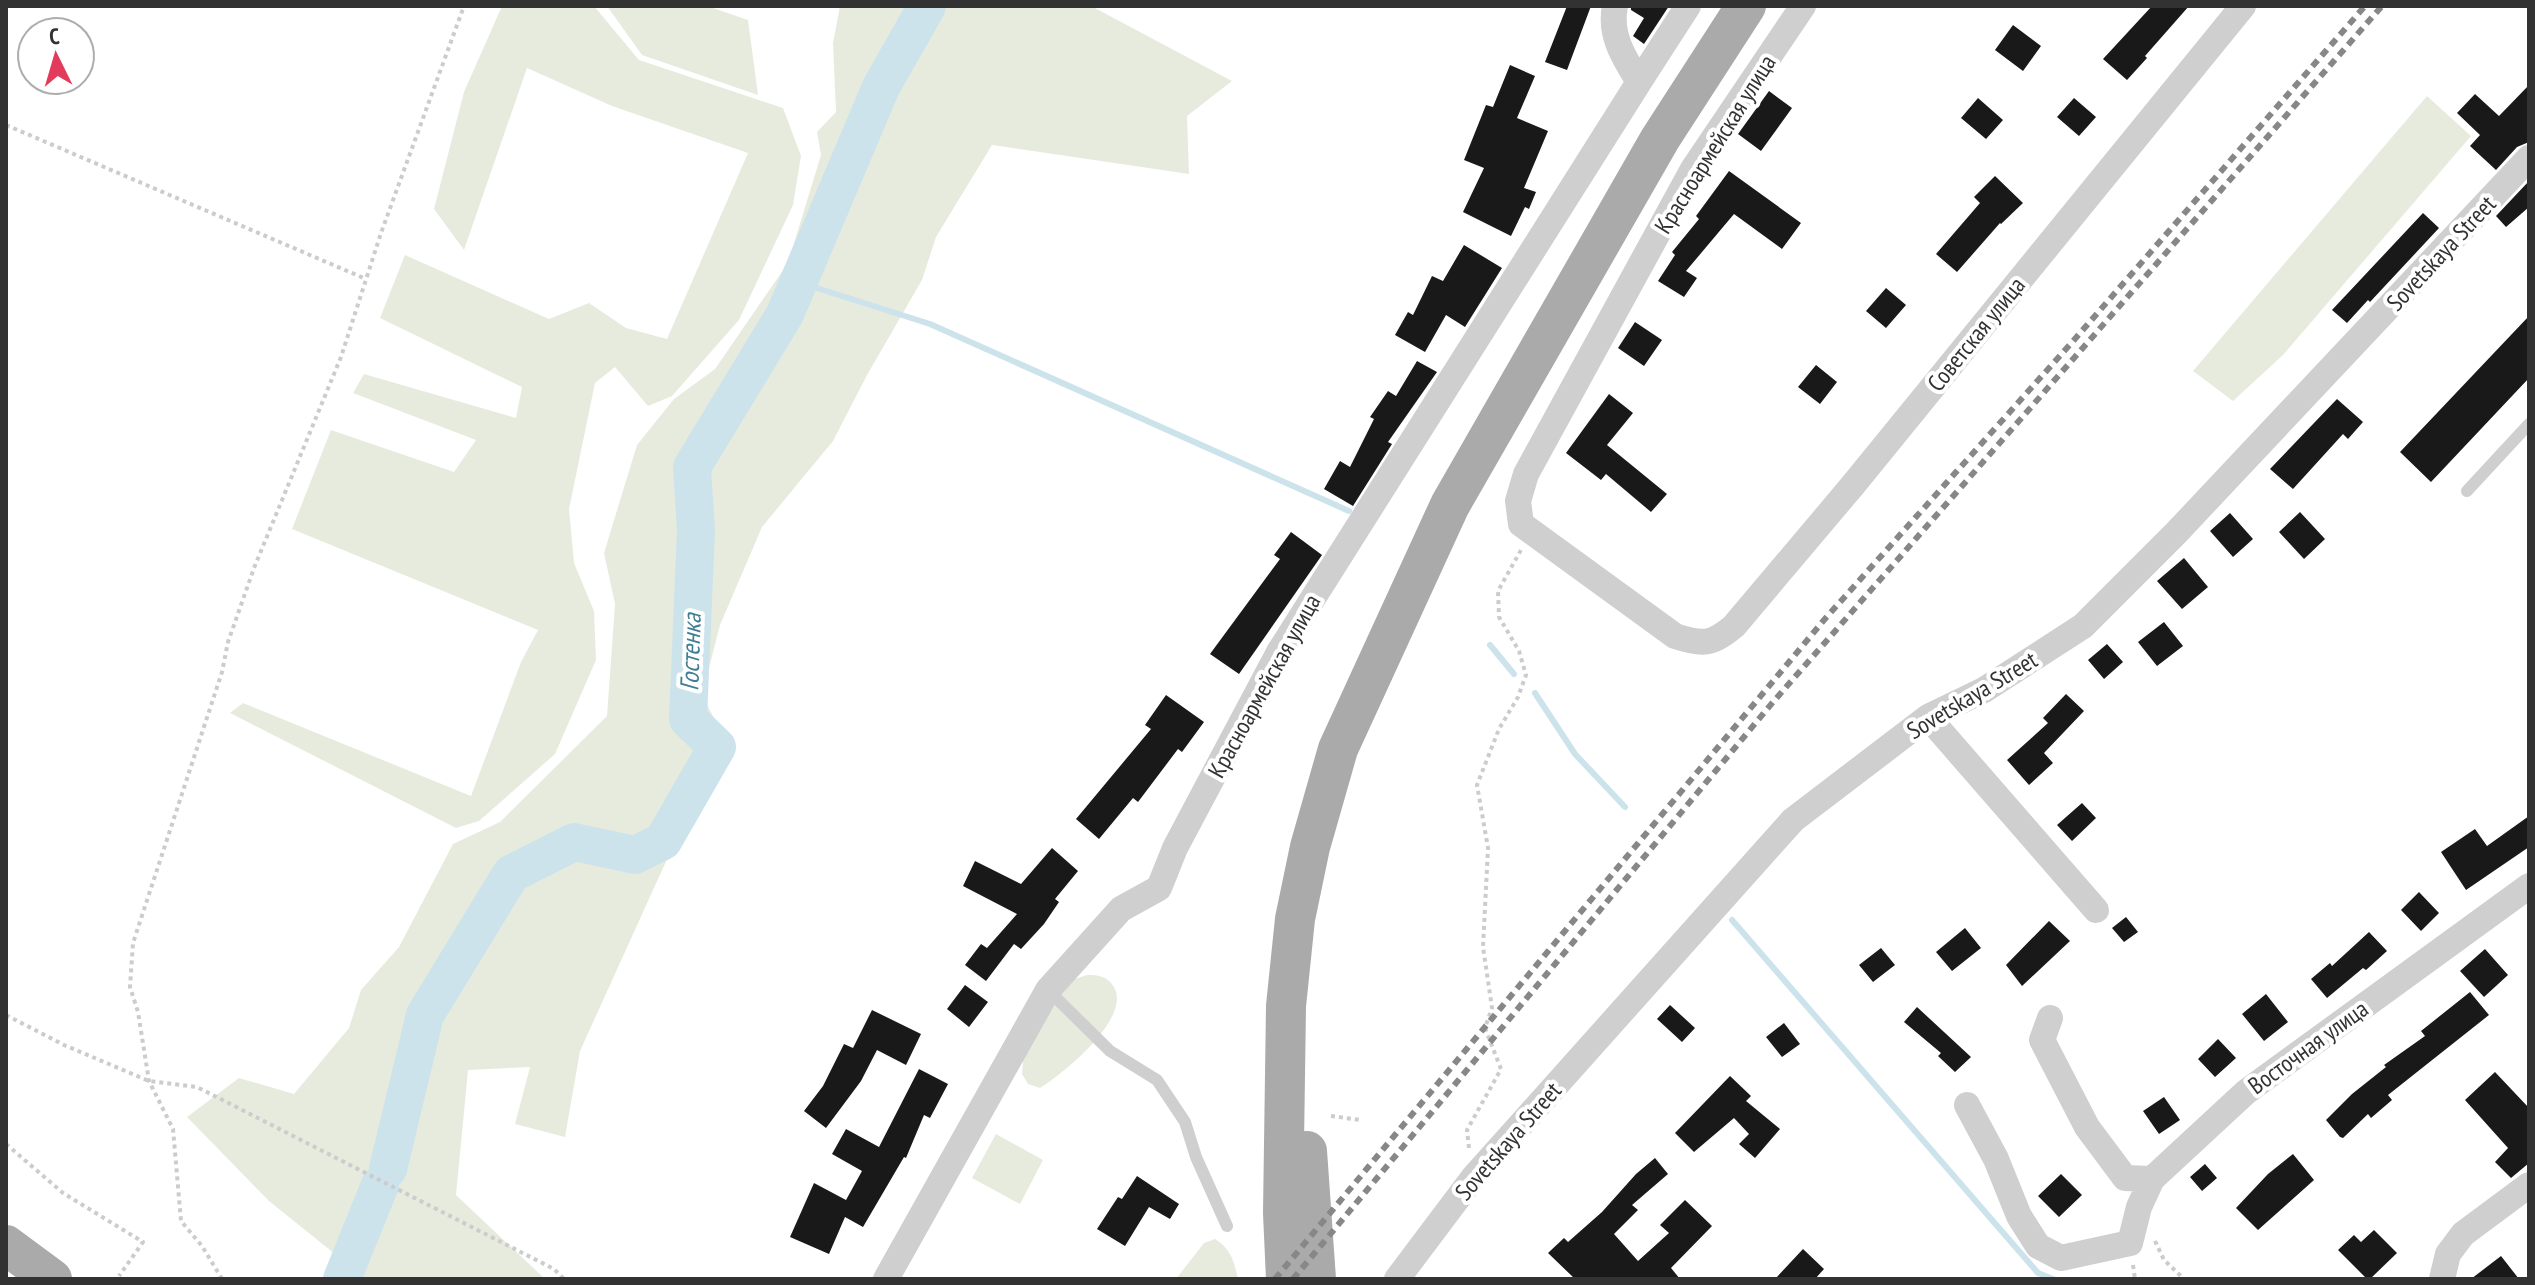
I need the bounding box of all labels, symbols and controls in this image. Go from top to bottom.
north arrow [16,16,96,96]
text: С [48,22,60,50]
street label: Красноармейская улица [1648,49,1782,239]
street label: Sovetskaya Street [2380,189,2503,317]
street label: Советская улица [1920,270,2032,398]
street label: Красноармейская улица [1201,589,1327,783]
water label: Гостенка [672,611,708,691]
street label: Sovetskaya Street [1901,644,2043,746]
street label: Восточная улица [2242,993,2374,1101]
street label: Sovetskaya Street [1448,1075,1568,1207]

